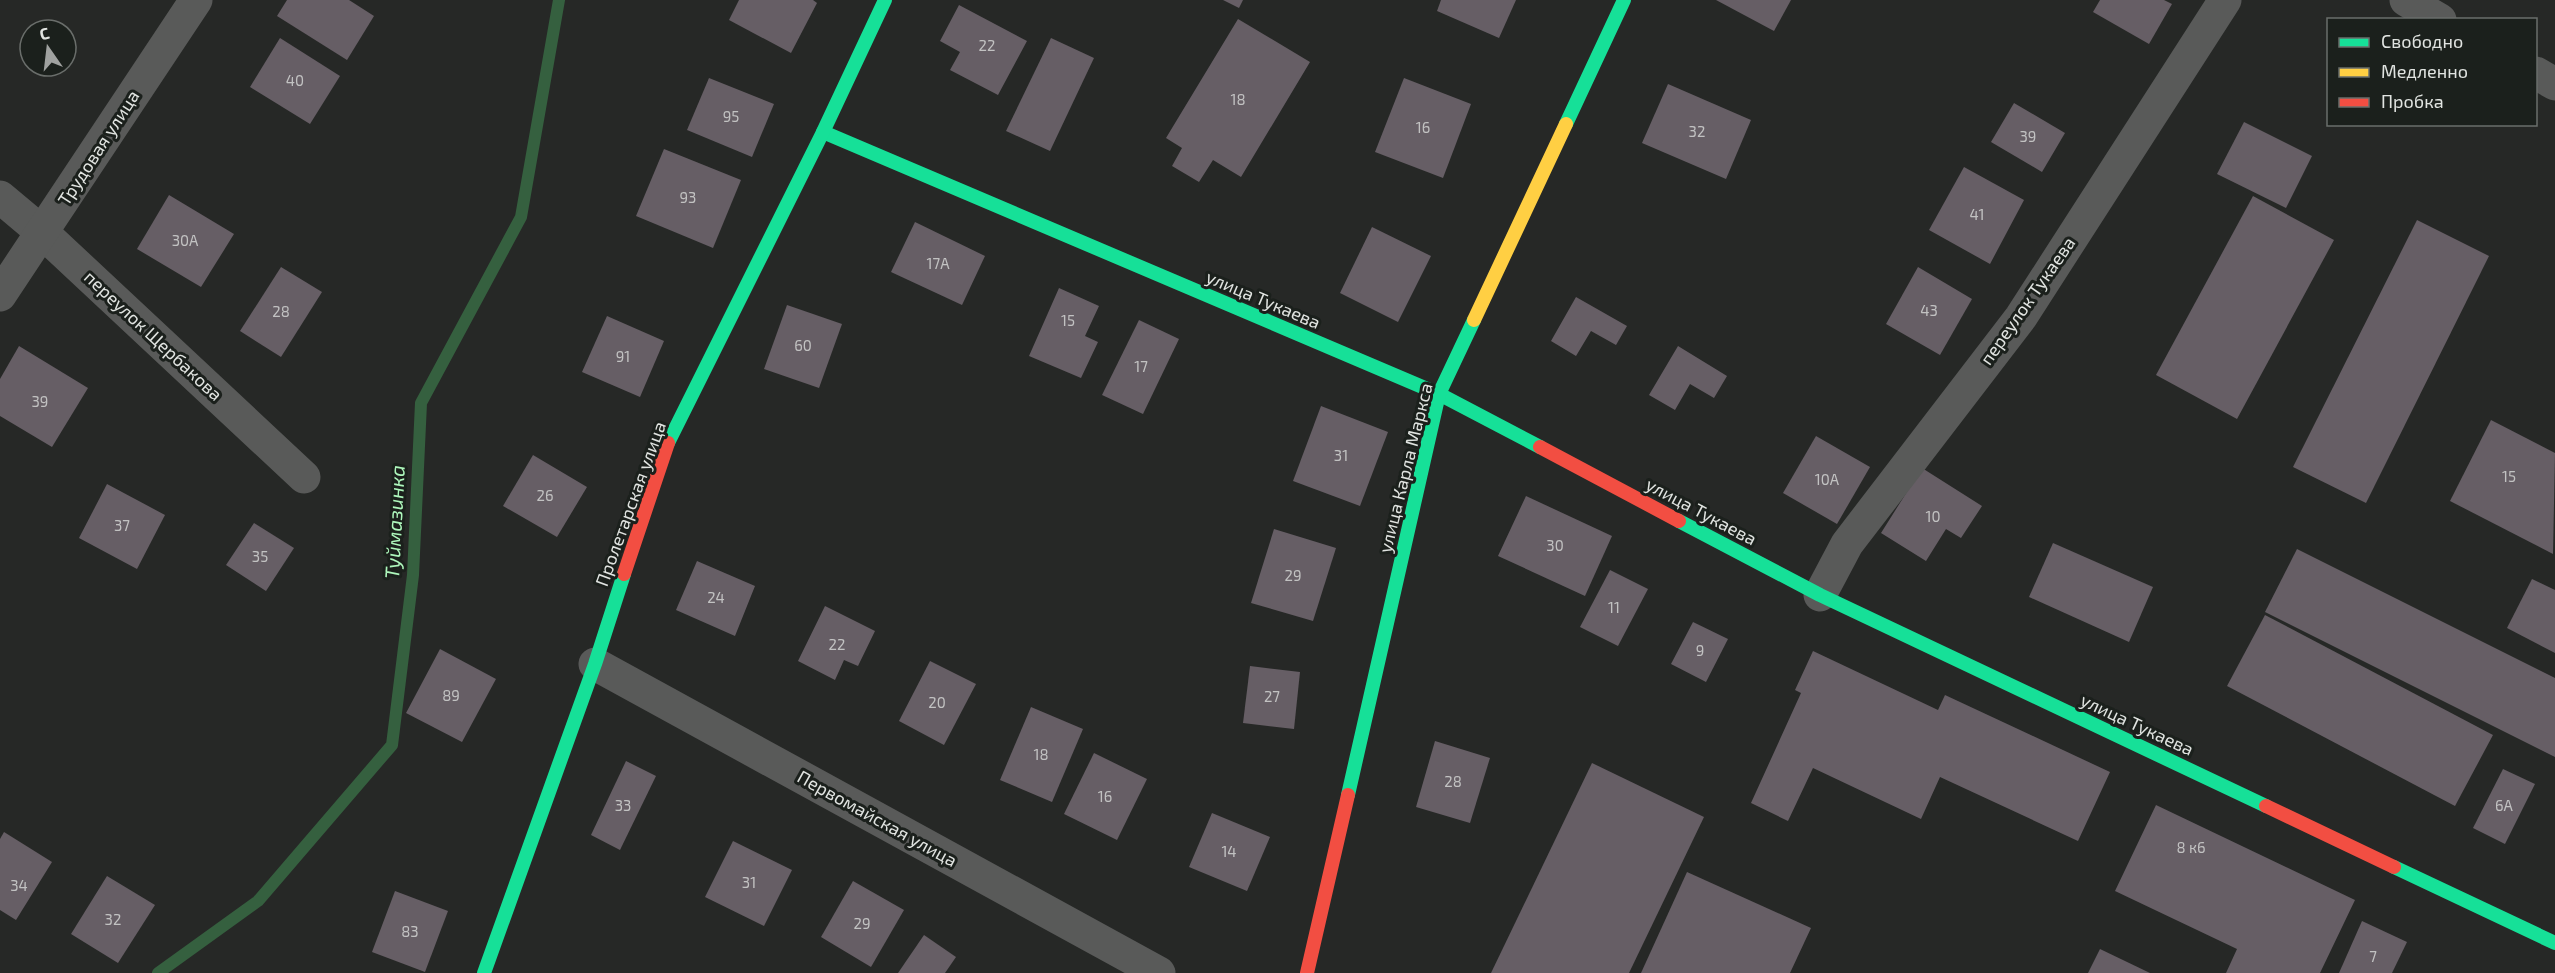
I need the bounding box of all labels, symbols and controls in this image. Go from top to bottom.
north arrow [18,18,78,78]
legend [2327,18,2537,126]
text: С [37,23,51,43]
text: Свободно [2381,30,2463,52]
house number: 22 [979,36,995,54]
text: Медленно [2381,60,2468,82]
house number: 40 [286,71,304,89]
street label: Трудовая улица [53,86,144,209]
house number: 18 [1230,90,1246,108]
text: Пробка [2381,90,2444,112]
house number: 95 [723,107,739,125]
house number: 16 [1416,118,1430,136]
house number: 32 [1689,122,1705,140]
house number: 39 [2020,127,2036,145]
house number: 93 [680,188,696,206]
house number: 41 [1969,205,1985,223]
house number: 30А [172,231,199,249]
street label: переулок Тукаева [1975,232,2080,369]
house number: 17А [927,254,950,272]
street label: улица Тукаева [1203,265,1324,333]
street label: переулок Щербакова [80,266,227,405]
house number: 43 [1920,301,1938,319]
house number: 28 [272,302,290,320]
house number: 15 [1061,311,1075,329]
house number: 60 [794,336,812,354]
house number: 91 [616,347,630,365]
house number: 17 [1134,357,1148,375]
street label: улица Карла Маркса [1373,381,1437,555]
house number: 39 [32,392,48,410]
street label: Пролетарская улица [590,418,670,589]
house number: 31 [1334,446,1348,464]
water label: Туймазинка [379,464,409,580]
house number: 15 [2502,467,2516,485]
house number: 10А [1815,470,1840,488]
street label: улица Тукаева [1642,473,1761,550]
house number: 26 [536,486,554,504]
house number: 10 [1925,507,1941,525]
house number: 37 [114,516,130,534]
house number: 30 [1546,536,1564,554]
house number: 35 [252,547,268,565]
house number: 29 [1284,566,1302,584]
house number: 24 [707,588,725,606]
house number: 11 [1608,598,1620,616]
house number: 22 [829,635,845,653]
house number: 9 [1696,641,1704,659]
house number: 89 [442,686,460,704]
house number: 27 [1264,687,1280,705]
street label: улица Тукаева [2077,688,2197,760]
house number: 20 [928,693,946,711]
house number: 18 [1033,745,1049,763]
street label: Первомайская улица [794,765,961,871]
house number: 28 [1444,772,1462,790]
house number: 16 [1098,787,1112,805]
house number: 33 [615,796,631,814]
house number: 6А [2495,796,2514,814]
house number: 8 к6 [2176,838,2206,856]
house number: 14 [1221,842,1237,860]
house number: 31 [742,873,756,891]
house number: 34 [10,876,28,894]
house number: 32 [105,910,121,928]
house number: 29 [853,914,871,932]
house number: 83 [401,922,419,940]
house number: 7 [2369,947,2377,965]

